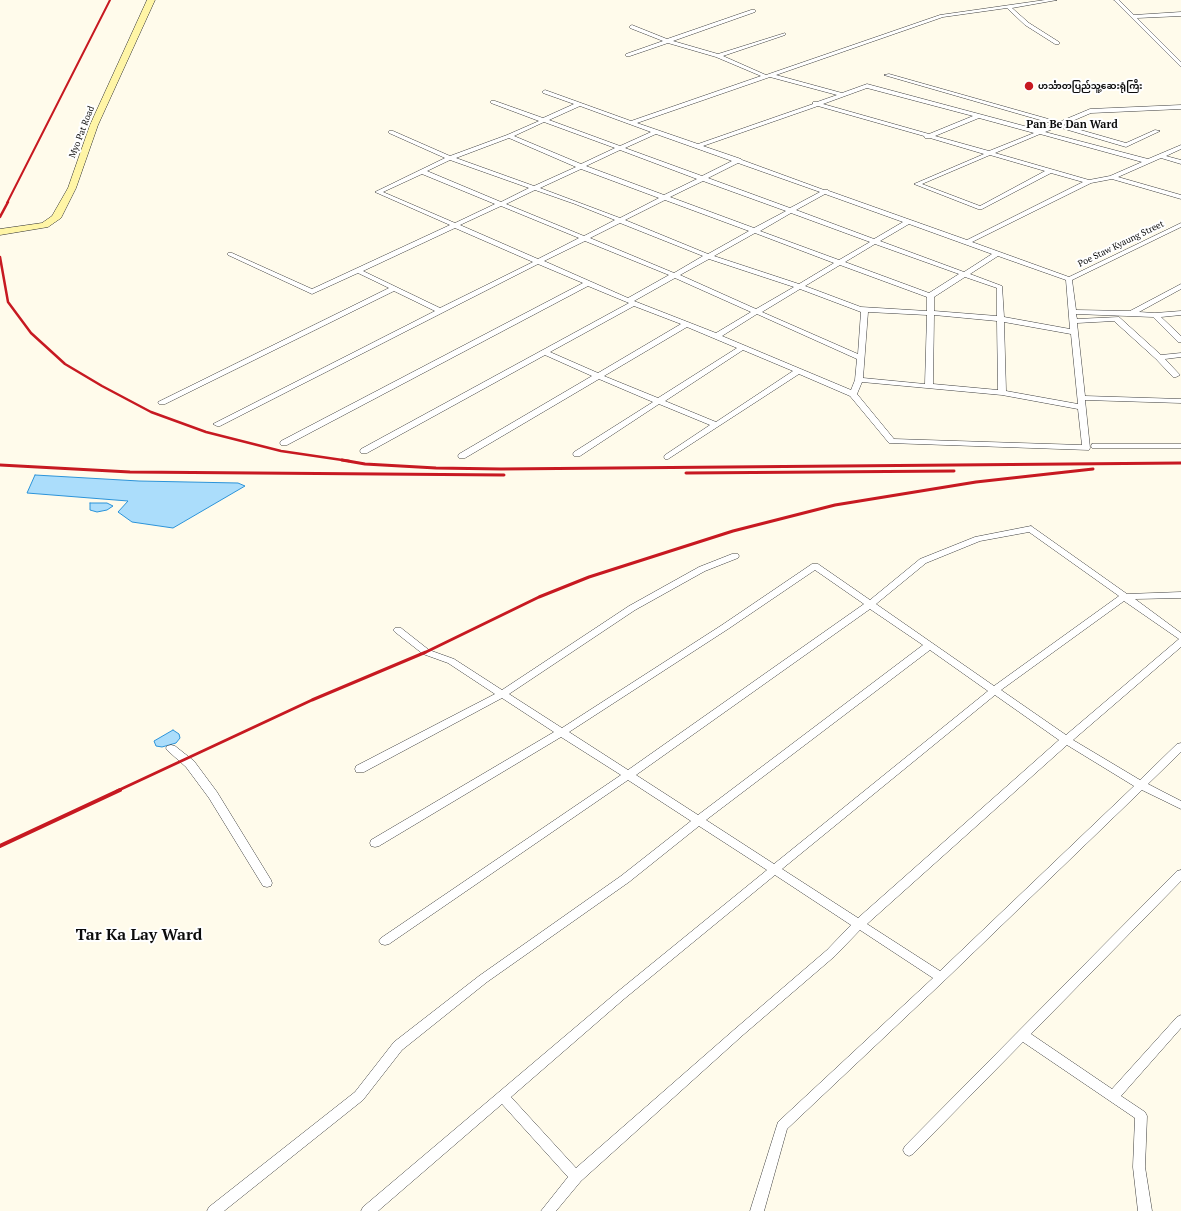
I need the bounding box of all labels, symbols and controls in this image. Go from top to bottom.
marker: ဟင်္သာတပြည်သူ့ဆေးရုံကြီး [1023,80,1035,92]
place label: ဟင်္သာတပြည်သူ့ဆေးရုံကြီး [1038,81,1143,91]
street label: Myo Pat Road [67,104,97,160]
district label: Pan Be Dan Ward [1026,118,1118,132]
street label: Poe Staw Kyaung Street [1076,219,1166,269]
district label: Tar Ka Lay Ward [76,925,202,945]

